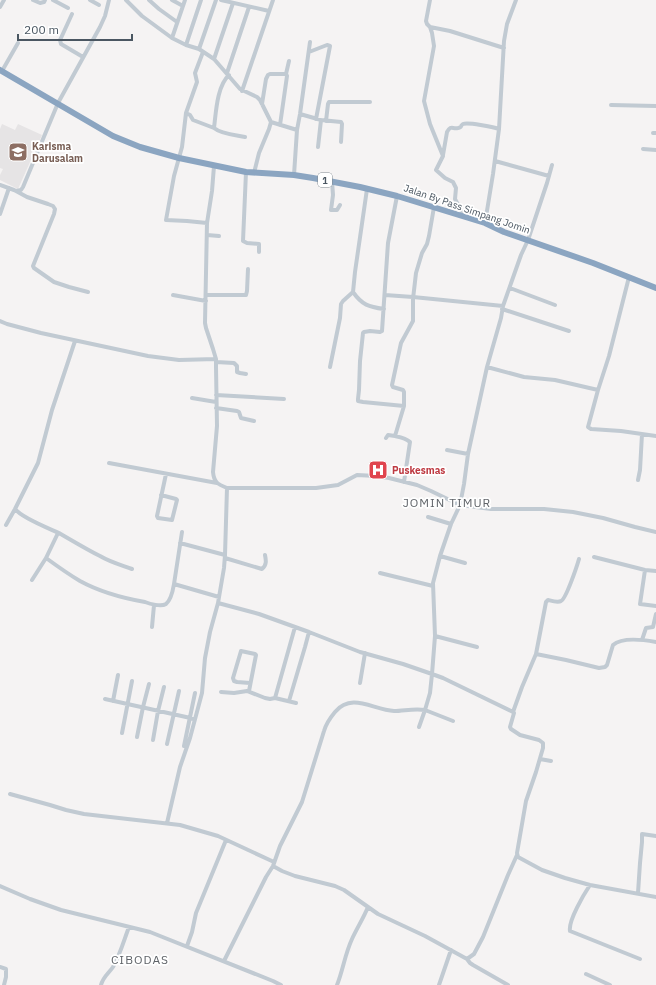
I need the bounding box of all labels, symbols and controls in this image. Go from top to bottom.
scale bar [18,16,132,42]
text: 200 m [24,22,59,37]
place label: Karisma Darusalam [32,140,83,165]
school or university icon: Karisma Darusalam [7,141,29,163]
road number: 1 [318,173,332,187]
street label: Jalan By Pass Simpang Jomin [402,181,532,237]
hospital icon: Puskesmas [367,459,389,481]
place label: Puskesmas [392,464,445,477]
district label: JOMIN TIMUR [403,495,491,510]
district label: CIBODAS [111,952,169,967]

